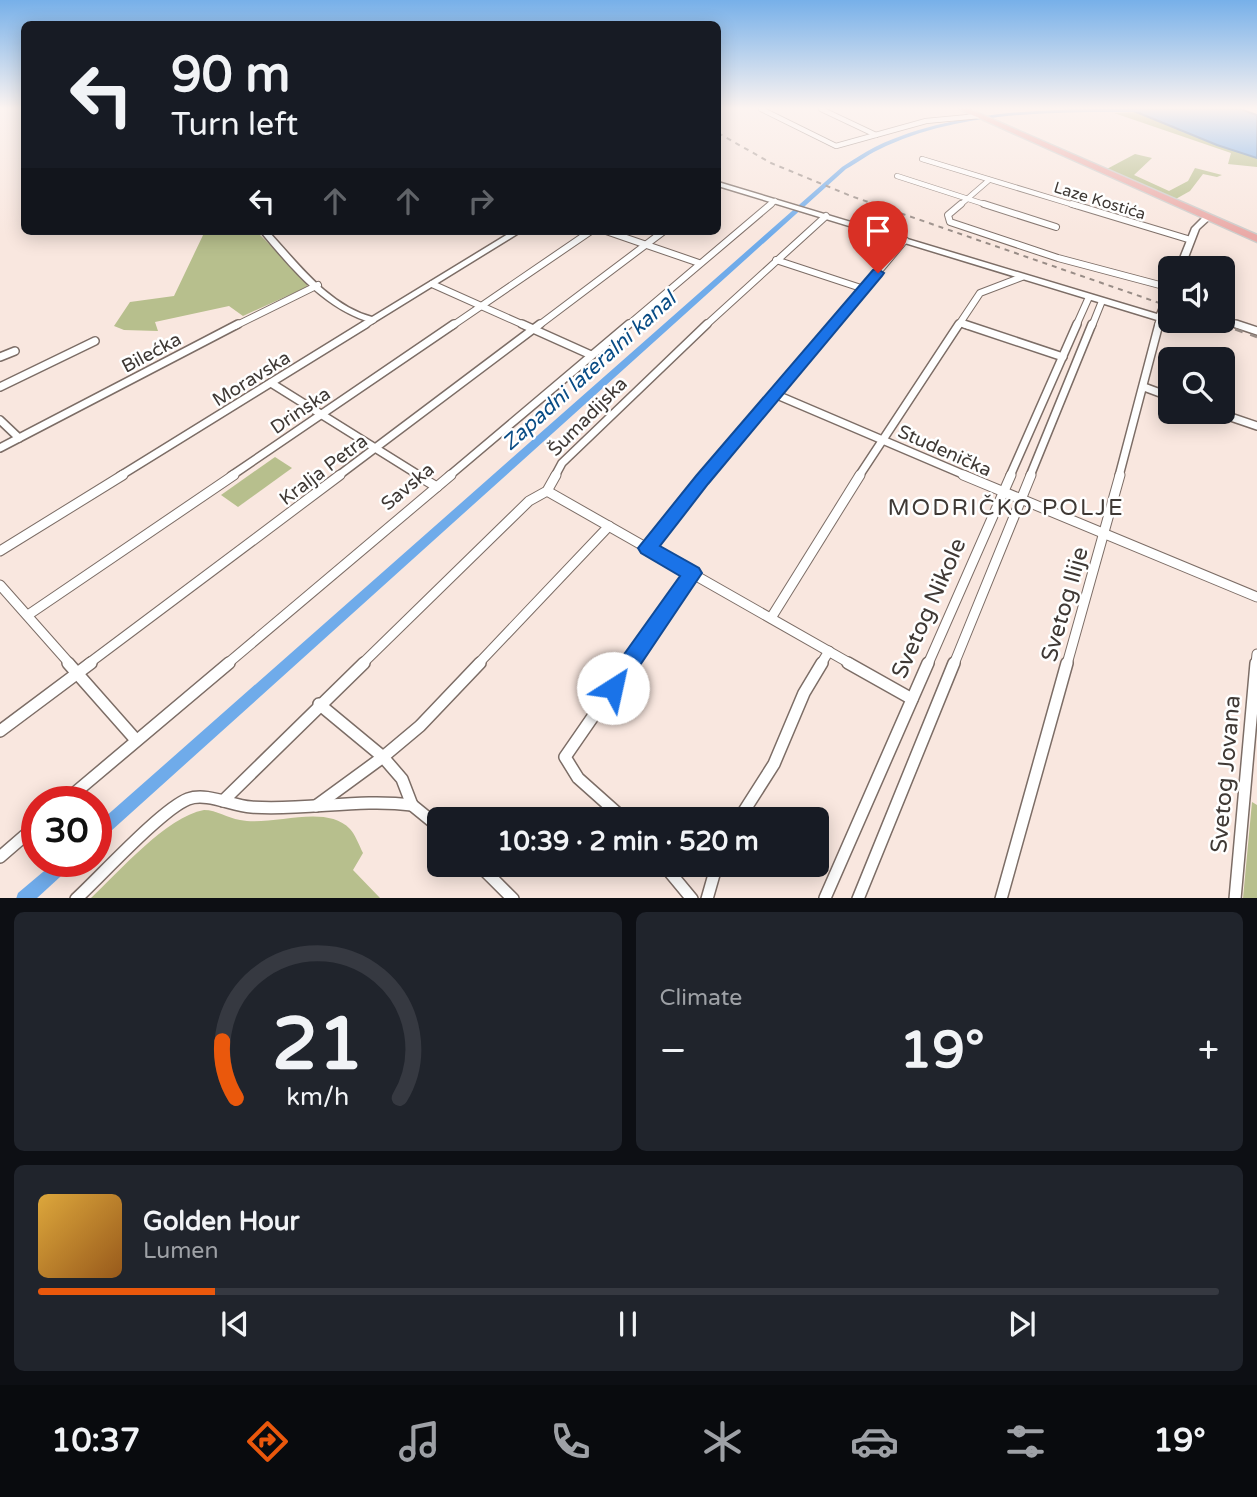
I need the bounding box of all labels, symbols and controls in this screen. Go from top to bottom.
text: 90 m [171,46,290,105]
icon: left [56,49,147,140]
text: Turn left [171,106,298,144]
street label: Laze Kostića [1051,177,1148,224]
icon: left [243,182,281,220]
icon: ahead [316,182,354,220]
icon: ahead [389,182,427,220]
icon: right [462,182,500,220]
pin [848,201,908,273]
icon: arrive [859,212,897,250]
map controls [1158,256,1235,424]
button: sound [1158,256,1235,333]
water label: Zapadni lateralni kanal [497,285,683,456]
street label: Bilećka [118,328,185,378]
street label: Moravska [209,346,294,411]
button: search [1158,347,1235,424]
street label: Šumadijska [544,373,632,461]
street label: Drinska [266,383,335,439]
street label: Studenička [894,420,995,481]
street label: Kralja Petra [275,430,372,510]
street label: Savska [377,458,439,515]
district label: MODRIČKO POLJE [887,494,1125,522]
street label: Svetog Nikole [885,534,972,683]
street label: Svetog Ilije [1035,544,1095,665]
position arrow [576,651,650,725]
street label: Svetog Jovana [1205,694,1247,854]
speed limit sign: 30 [21,786,112,877]
text: 10:39 · 2 min · 520 m [497,826,759,857]
text: Climate [660,984,742,1012]
text: 21 [272,1001,363,1089]
text: 19° [900,1019,985,1082]
text: − [660,1028,687,1074]
text: + [1198,1028,1219,1074]
text: km/h [286,1081,349,1111]
text: Golden Hour [143,1206,300,1237]
text: Lumen [143,1237,218,1265]
icon: previous [216,1305,254,1343]
icon: pause [609,1305,647,1343]
icon: next [1003,1305,1041,1343]
icon: directions [243,1417,292,1466]
icon: music [395,1417,444,1466]
icon: phone [546,1417,595,1466]
icon: climate [698,1417,747,1466]
icon: car [850,1417,899,1466]
icon: filters [1001,1417,1050,1466]
text: 10:37 [51,1422,140,1460]
text: 19° [1153,1422,1206,1460]

